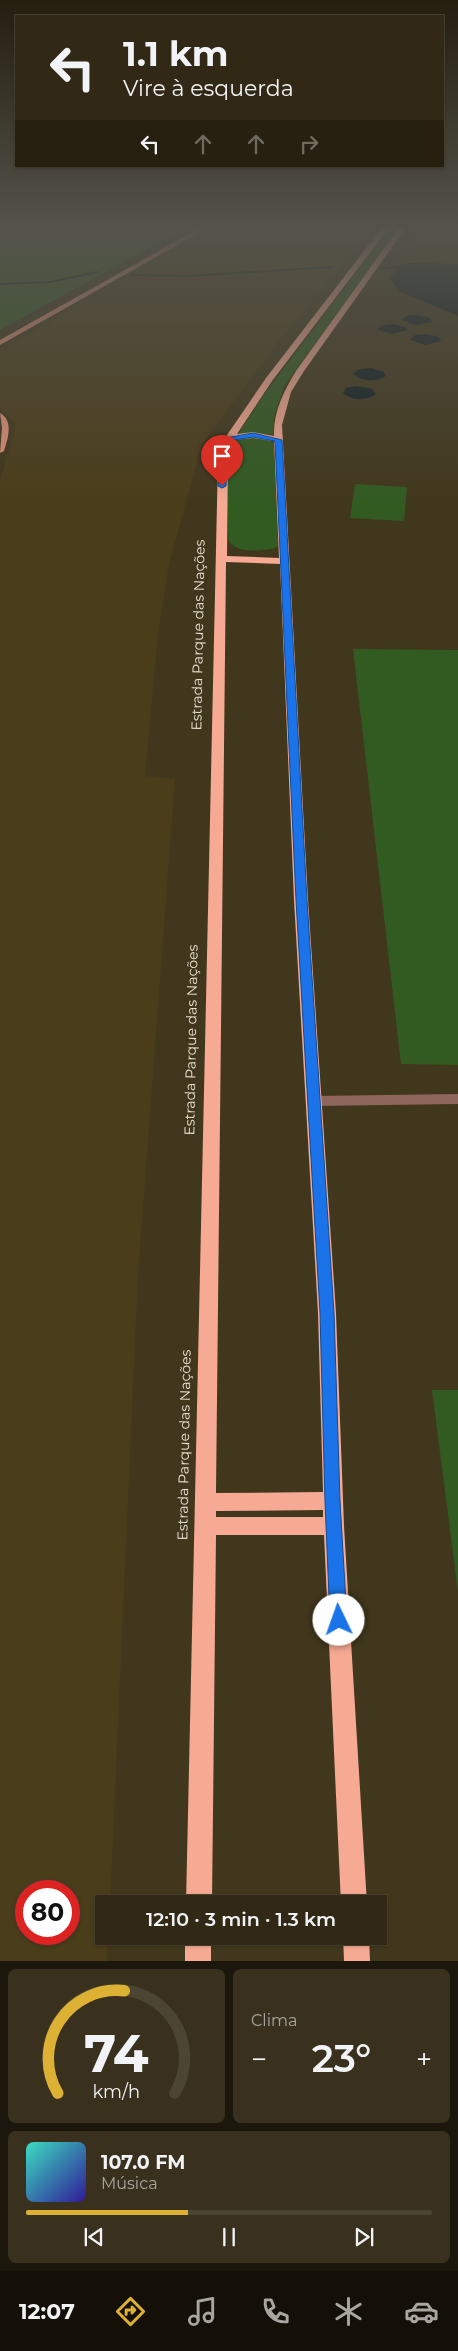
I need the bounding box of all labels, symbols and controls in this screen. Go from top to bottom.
text: 1.1 km [123,32,228,75]
icon: left [40,35,105,100]
text: Vire à esquerda [123,75,294,102]
icon: left [136,130,164,158]
icon: ahead [189,130,217,158]
icon: ahead [242,130,270,158]
icon: right [295,130,323,158]
pin [201,435,243,486]
icon: arrive [208,442,236,470]
street label: Estrada Parque das Nações [187,539,209,731]
street label: Estrada Parque das Nações [180,944,202,1136]
street label: Estrada Parque das Nações [173,1349,195,1541]
position arrow [312,1593,364,1645]
speed limit sign: 80 [15,1880,80,1945]
text: 12:10 · 3 min · 1.3 km [146,1908,336,1931]
text: Clima [251,2011,297,2030]
text: 74 [84,2022,149,2085]
text: 23° [312,2035,371,2082]
text: − [251,2042,267,2076]
text: + [416,2042,432,2076]
text: km/h [93,2081,140,2102]
text: 107.0 FM [101,2151,185,2174]
text: Música [101,2174,158,2193]
icon: previous [80,2223,108,2251]
icon: pause [215,2223,243,2251]
icon: next [350,2223,378,2251]
icon: directions [113,2294,148,2329]
icon: music [185,2294,220,2329]
icon: phone [258,2294,293,2329]
icon: climate [331,2294,366,2329]
icon: car [404,2294,439,2329]
text: 12:07 [19,2298,75,2325]

